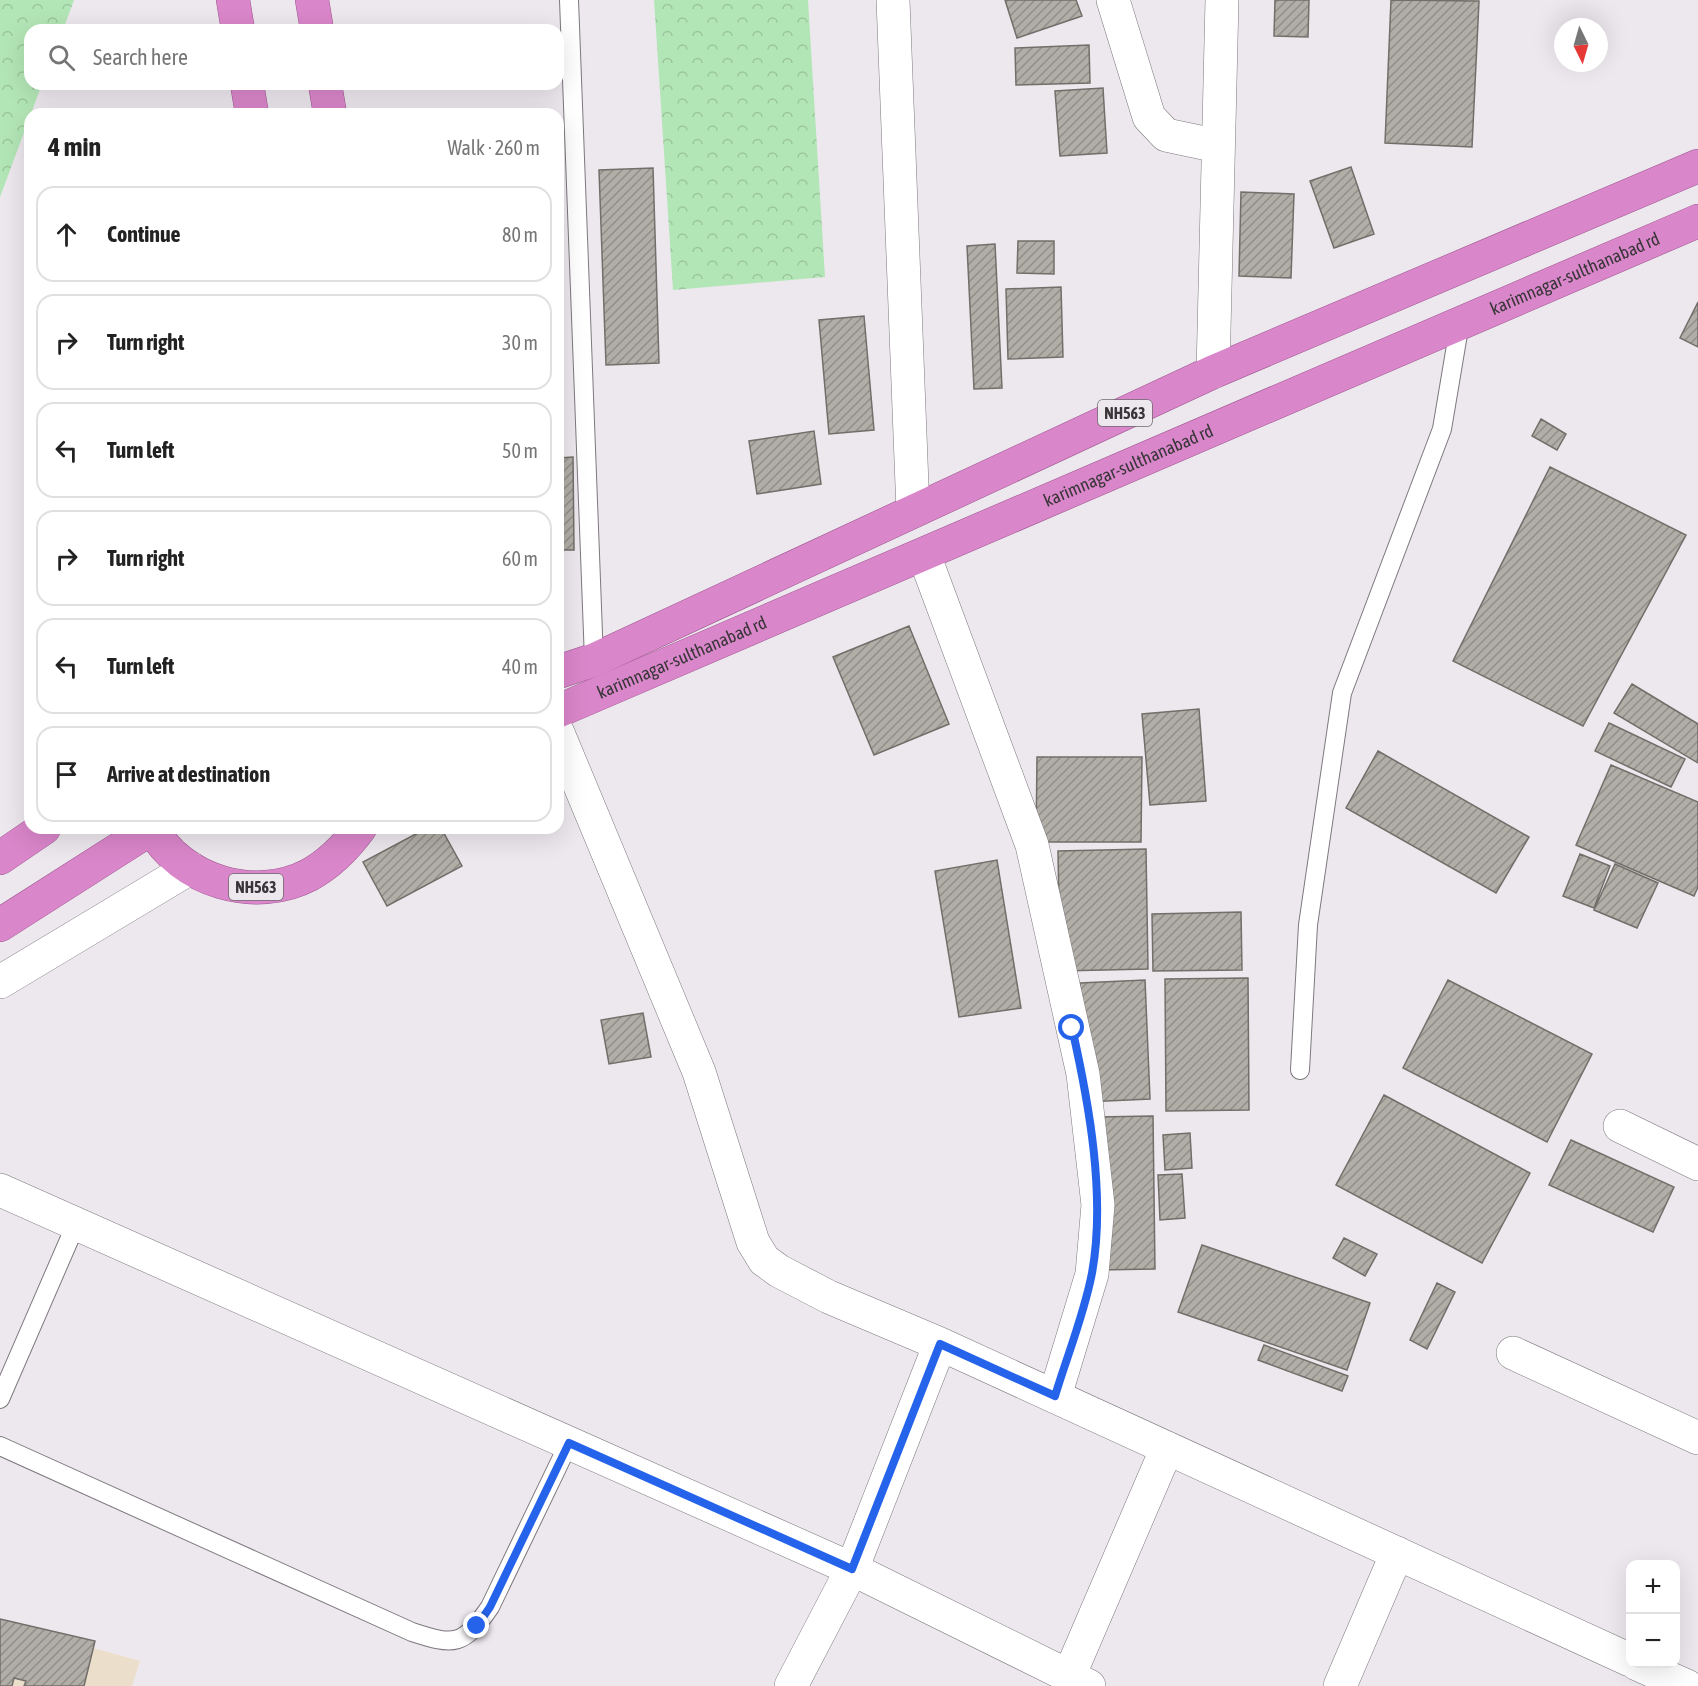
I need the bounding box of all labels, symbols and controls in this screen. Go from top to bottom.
north arrow [1554,18,1608,72]
search box [24,24,564,90]
icon: search [45,41,78,74]
text: Search here [93,44,188,70]
text: 4 min [48,132,101,162]
text: Walk · 260 m [448,136,540,159]
icon: ahead [50,218,83,251]
text: Continue [107,221,181,247]
text: 80 m [502,223,538,246]
street label: karimnagar-sulthanabad rd [1487,228,1663,319]
icon: right [50,326,83,359]
text: Turn right [107,329,184,355]
text: 30 m [502,331,538,354]
road number: NH563 [1098,400,1152,426]
street label: karimnagar-sulthanabad rd [1040,420,1216,511]
icon: left [50,434,83,467]
text: Turn left [107,437,174,463]
text: 50 m [502,439,538,462]
icon: right [50,542,83,575]
text: Turn right [107,545,184,571]
text: 60 m [502,547,538,570]
street label: karimnagar-sulthanabad rd [594,612,770,703]
icon: left [50,650,83,683]
text: Turn left [107,653,174,679]
text: 40 m [502,655,538,678]
icon: arrive [50,758,83,791]
text: Arrive at destination [107,761,270,787]
road number: NH563 [229,874,283,900]
route start [1058,1014,1084,1040]
map controls [1626,1560,1680,1668]
button: + [1626,1560,1680,1614]
route end [463,1612,489,1638]
button: − [1626,1614,1680,1668]

